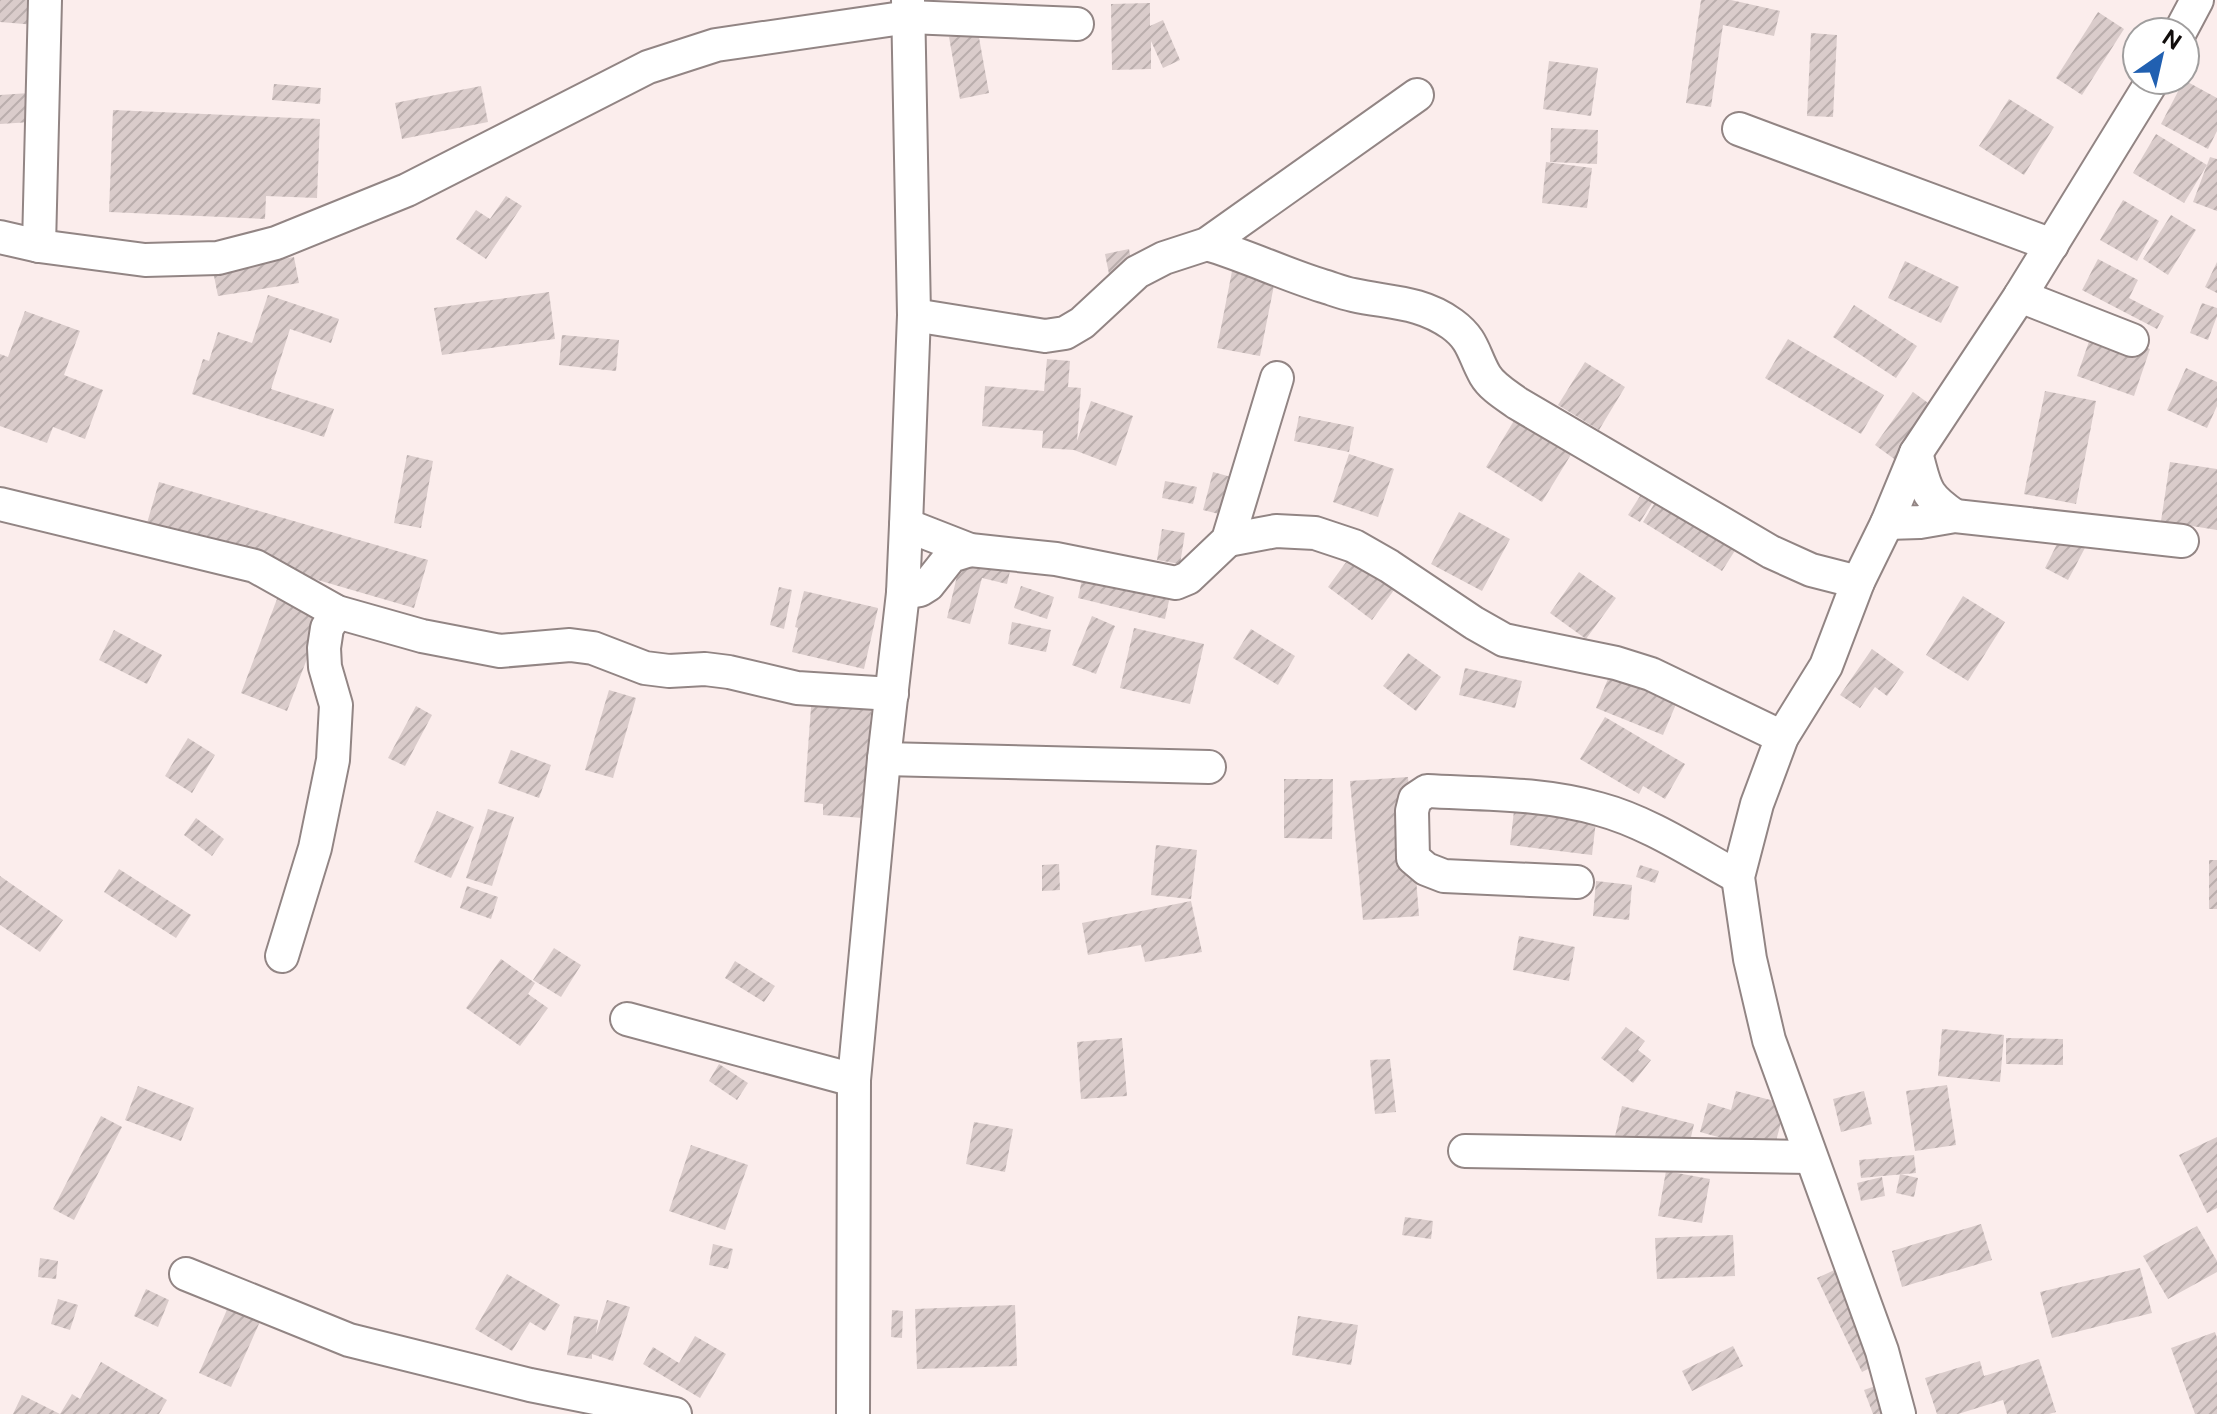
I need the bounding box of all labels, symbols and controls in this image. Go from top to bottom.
north arrow [2121,16,2201,96]
text: N [2158,24,2187,55]

